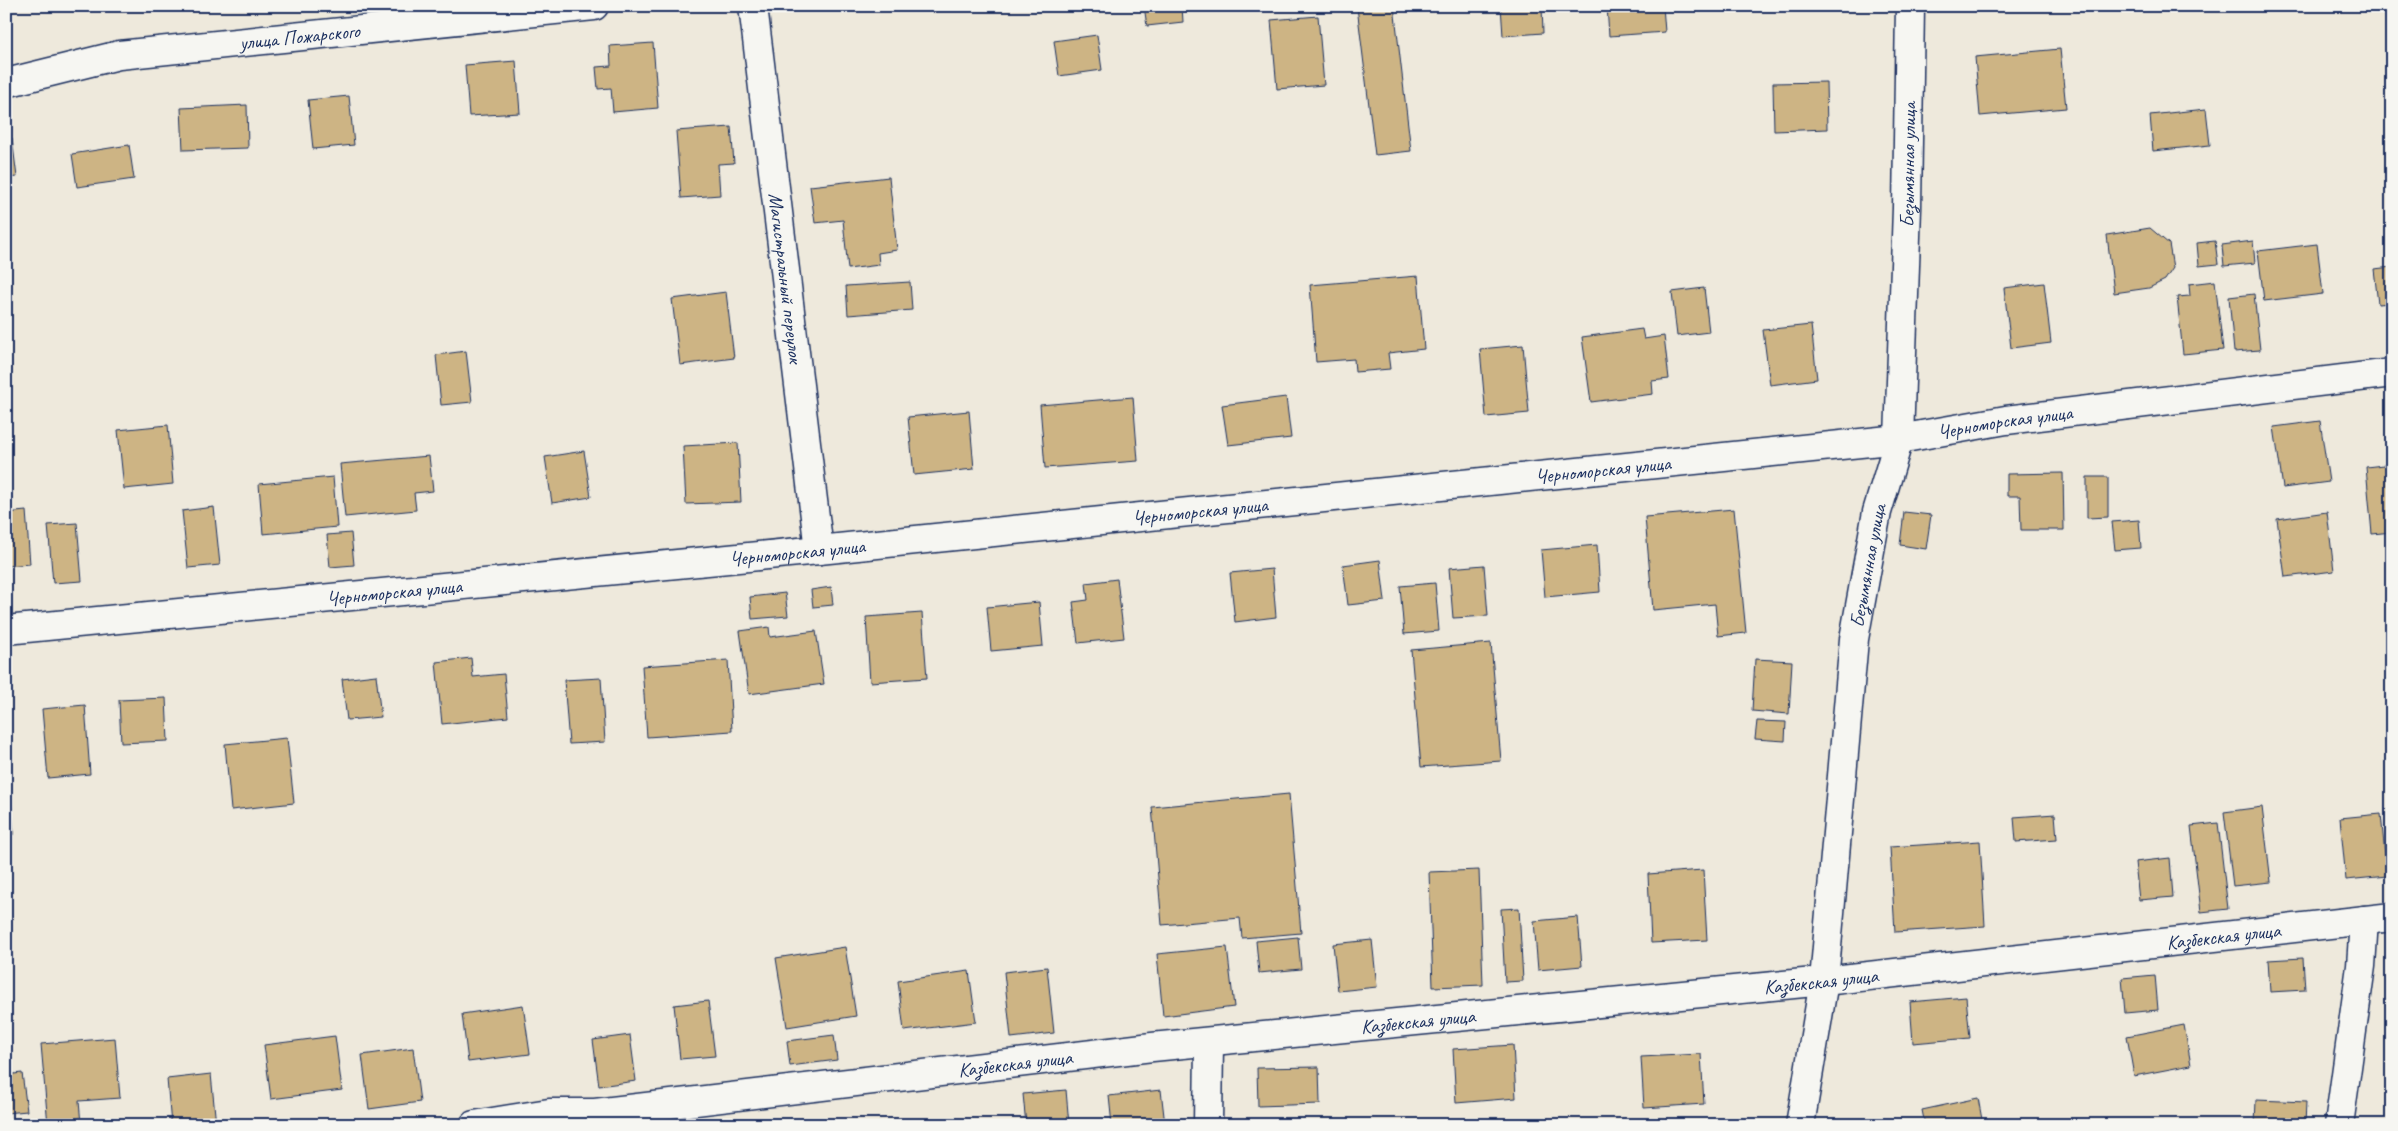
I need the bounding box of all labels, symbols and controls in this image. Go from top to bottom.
street label: улица Пожарского [237,18,362,56]
street label: Безымянная улица [1894,100,1922,228]
street label: Магистральный переулок [763,192,808,366]
street label: Черноморская улица [1936,400,2076,445]
street label: Черноморская улица [1534,450,1674,489]
street label: Черноморская улица [1131,492,1271,531]
street label: Безымянная улица [1844,499,1892,629]
street label: Черноморская улица [728,533,868,572]
street label: Черноморская улица [325,573,465,611]
street label: Казбекская улица [2165,918,2283,955]
street label: Казбекская улица [1763,963,1881,1000]
street label: Казбекская улица [1360,1003,1478,1039]
street label: Казбекская улица [957,1044,1075,1083]

